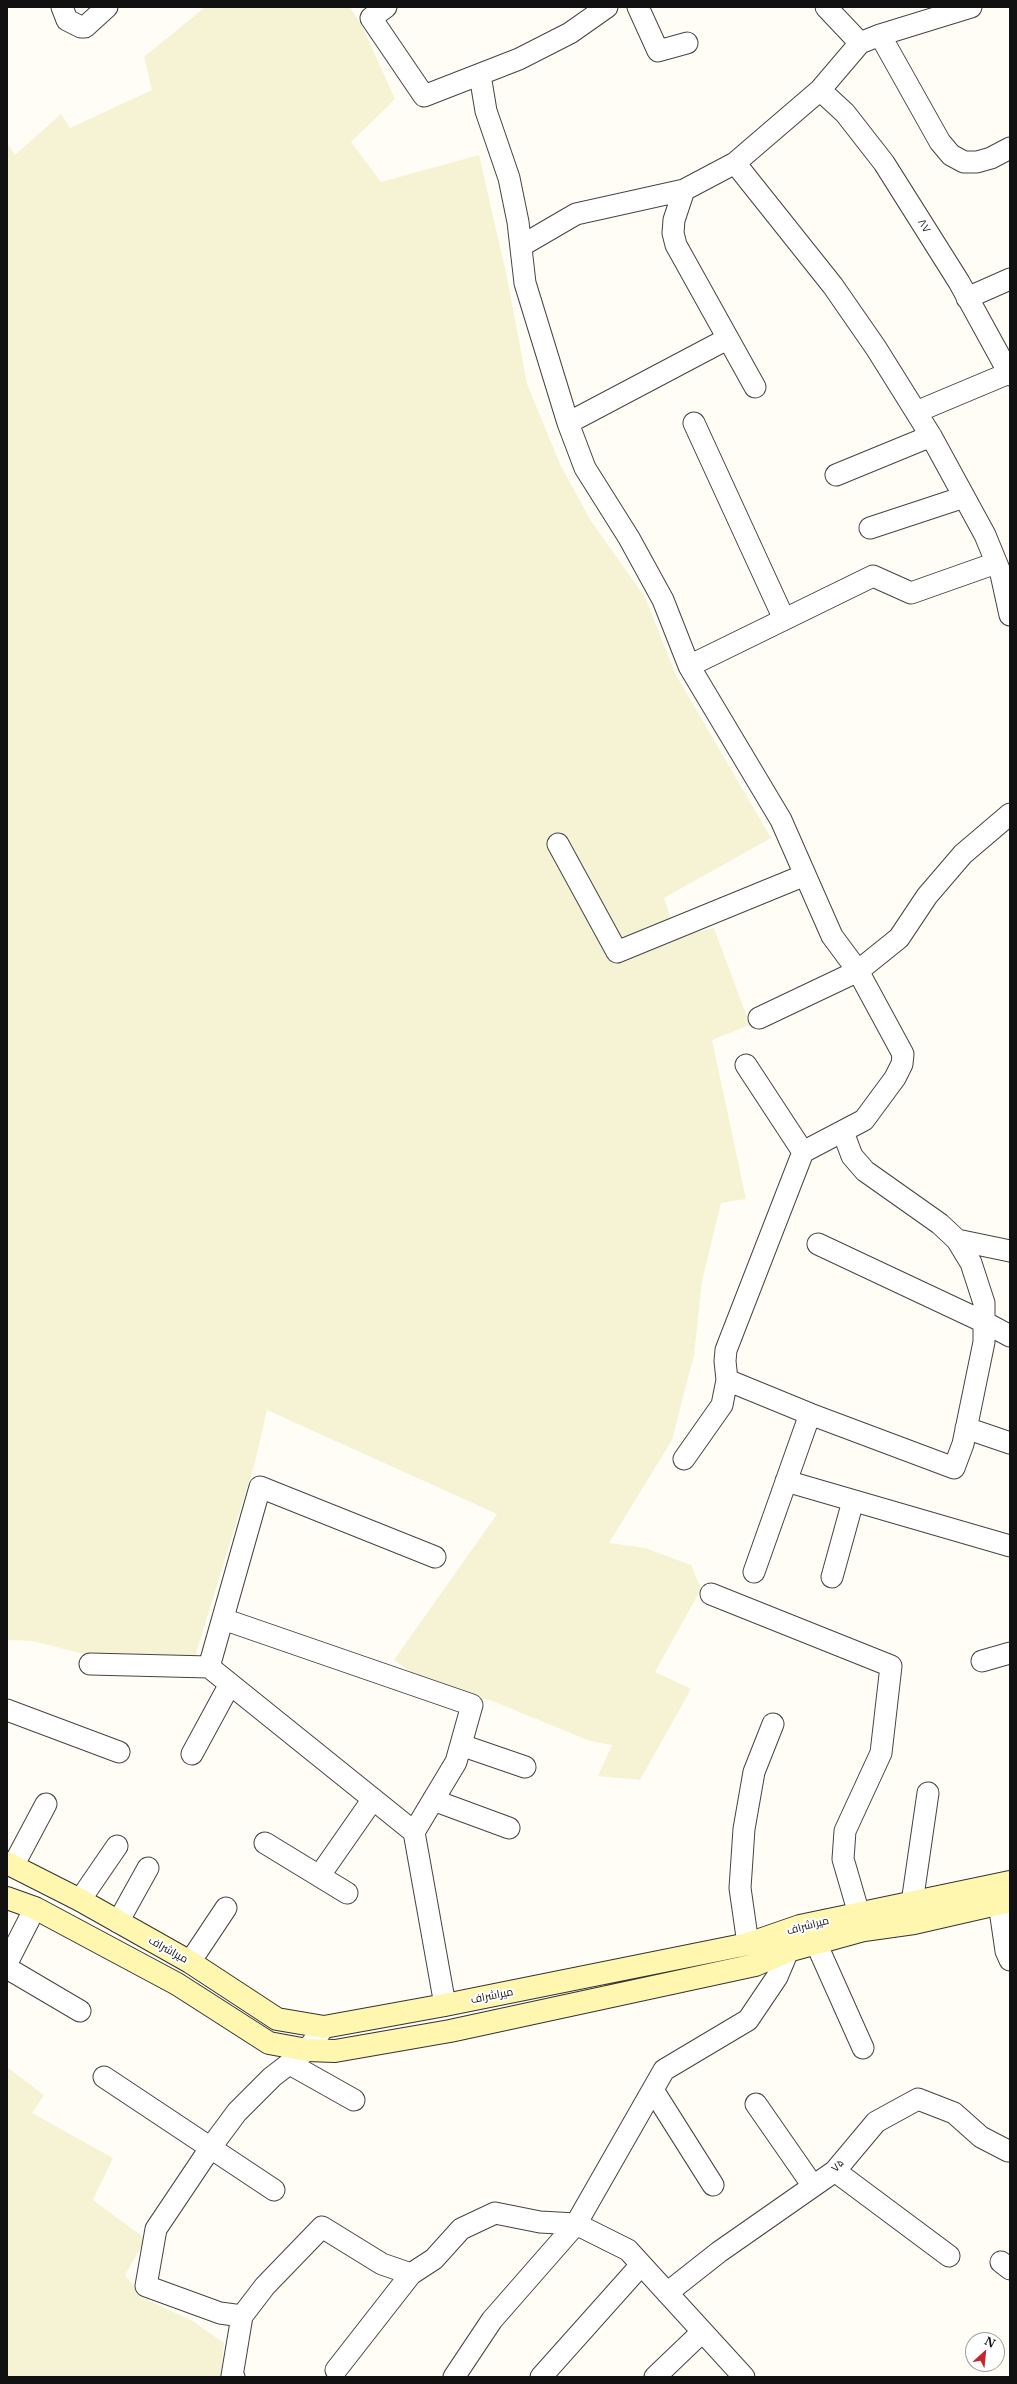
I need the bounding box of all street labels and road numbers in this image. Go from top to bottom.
street label: ۸۷ [915,217,933,235]
street label: میراشراف [785,1914,831,1938]
street label: میراشراف [146,1934,190,1966]
street label: میراشراف [470,1985,514,2007]
street label: ۷۵ [829,2157,847,2175]

